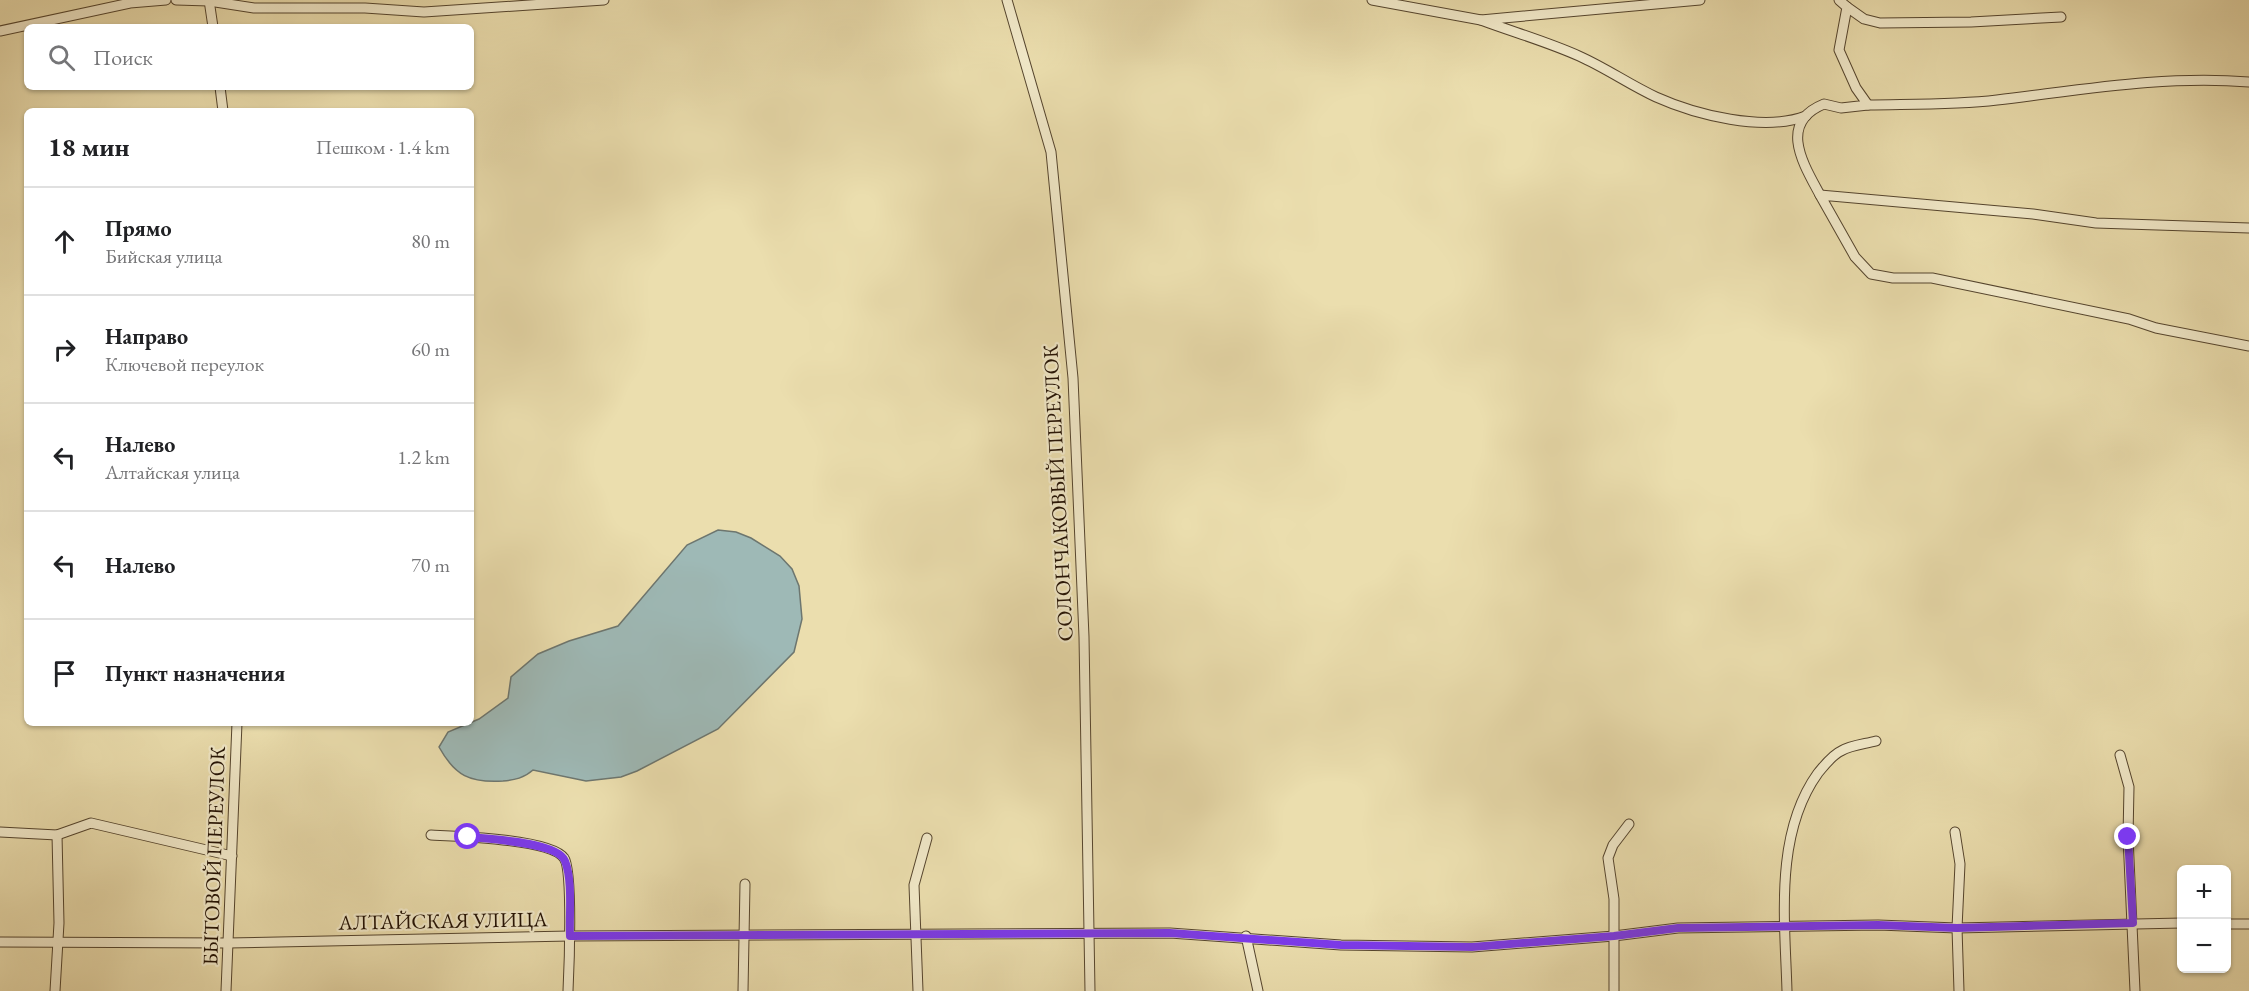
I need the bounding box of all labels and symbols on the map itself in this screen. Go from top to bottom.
street label: СОЛОНЧАКОВЫЙ ПЕРЕУЛОК [1036,344,1079,642]
street label: БЫТОВОЙ ПЕРЕУЛОК [196,746,231,966]
route start [454,823,480,849]
route end [2114,823,2140,849]
street label: АЛТАЙСКАЯ УЛИЦА [337,905,548,936]

